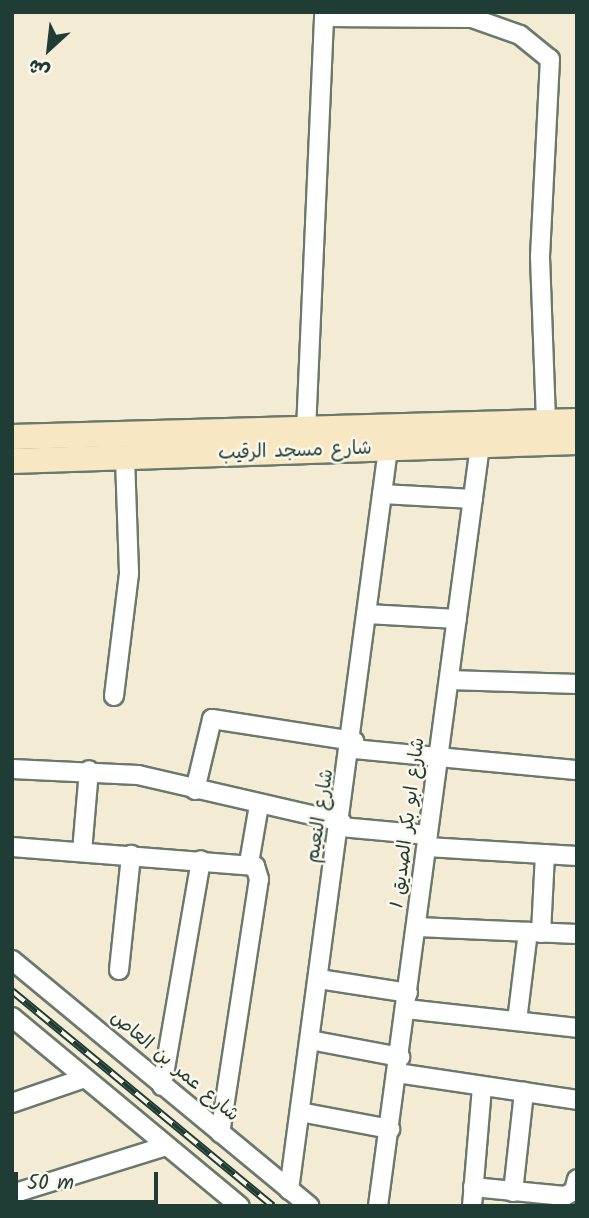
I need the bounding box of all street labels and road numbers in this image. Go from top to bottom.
street label: شارع مسجد الرقيب [218,438,372,466]
street label: شارع ابو بكر الصديق 1 [387,736,431,910]
street label: شارع النعيم [302,767,340,865]
street label: شارع عمر بن العاص [105,1007,243,1127]

